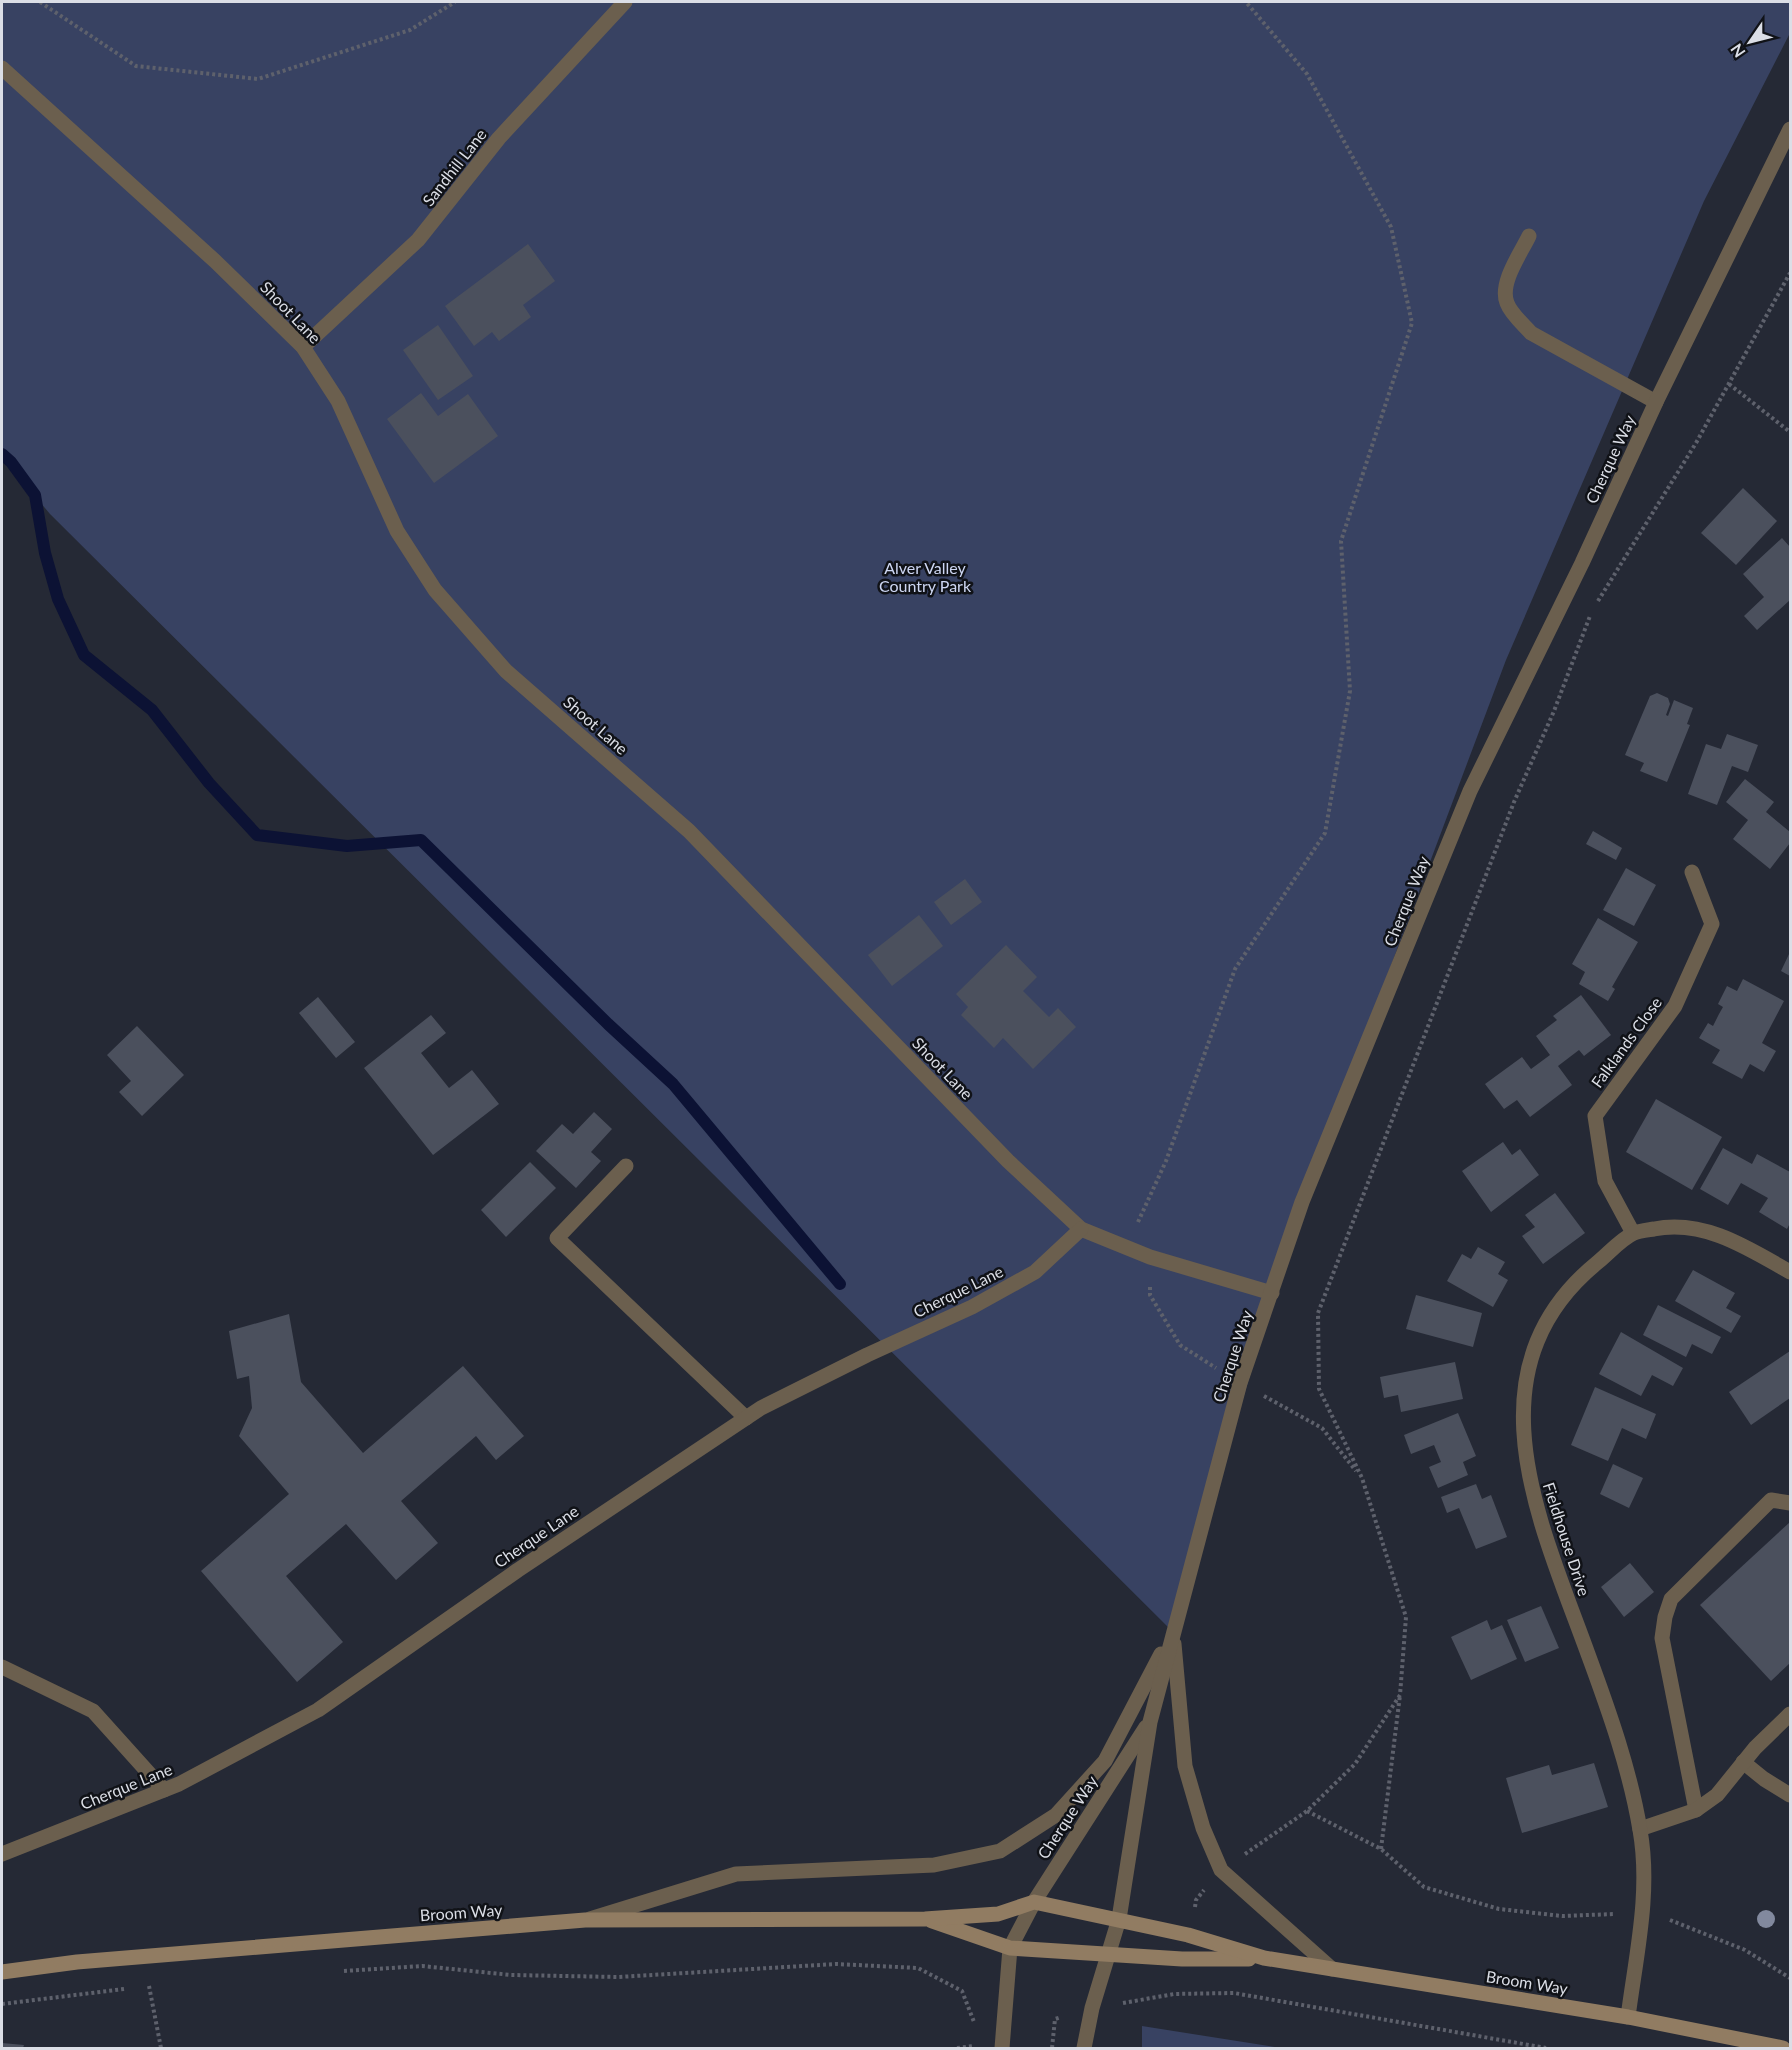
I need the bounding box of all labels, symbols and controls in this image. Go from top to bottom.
north arrow [1720,12,1780,72]
text: N [1726,40,1749,61]
street label: Sandhill Lane [418,125,490,209]
street label: Shoot Lane [257,277,325,347]
street label: Cherque Way [1581,411,1639,506]
park label: Alver Valley Country Park [879,558,972,595]
street label: Shoot Lane [560,692,632,758]
street label: Cherque Way [1379,852,1433,949]
street label: Falklands Close [1587,993,1665,1091]
street label: Shoot Lane [909,1033,977,1103]
street label: Cherque Lane [910,1261,1006,1321]
street label: Cherque Way [1208,1307,1256,1404]
street label: Fieldhouse Drive [1540,1480,1594,1598]
street label: Cherque Lane [490,1501,582,1571]
street label: Cherque Lane [77,1759,175,1813]
street label: Cherque Way [1033,1771,1101,1862]
street label: Broom Way [419,1900,504,1924]
street label: Broom Way [1485,1966,1570,1998]

